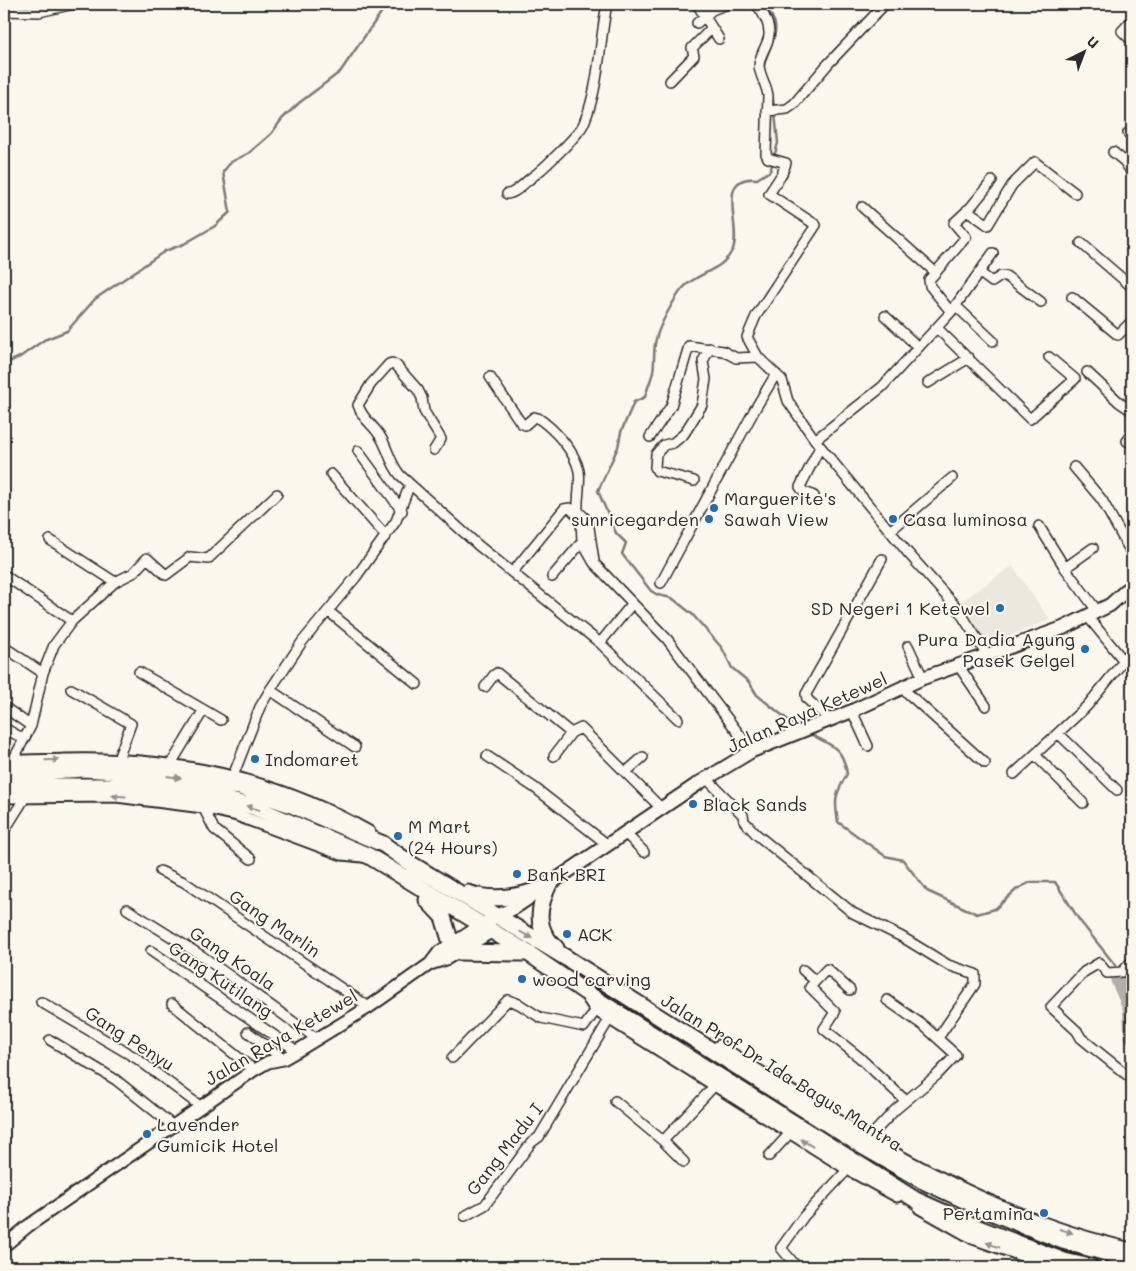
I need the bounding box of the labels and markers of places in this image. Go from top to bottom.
place label: Marguerite's Sawah View [724,486,836,531]
marker: Marguerite's Sawah View [708,502,720,514]
place label: sunricegarden [571,507,699,531]
place label: Casa luminosa [903,507,1028,531]
marker: sunricegarden [703,513,715,525]
marker: Casa luminosa [887,513,899,525]
place label: SD Negeri 1 Ketewel [811,596,990,620]
marker: SD Negeri 1 Ketewel [994,602,1006,614]
place label: Pura Dadia Agung Pasek Gelgel [918,627,1075,672]
marker: Pura Dadia Agung Pasek Gelgel [1079,643,1091,655]
place label: Indomaret [265,747,359,771]
marker: Indomaret [249,753,261,765]
place label: Black Sands [703,792,807,816]
marker: Black Sands [687,798,699,810]
place label: M Mart (24 Hours) [408,814,498,859]
marker: M Mart (24 Hours) [392,830,404,842]
place label: Bank BRI [527,862,605,886]
marker: Bank BRI [511,868,523,880]
place label: ACK [577,922,612,946]
marker: ACK [561,928,573,940]
place label: wood carving [532,967,651,991]
marker: wood carving [516,973,528,985]
place label: Lavender Gumicik Hotel [157,1112,279,1157]
marker: Lavender Gumicik Hotel [141,1128,153,1140]
place label: Pertamina [943,1201,1034,1225]
marker: Pertamina [1038,1207,1050,1219]

